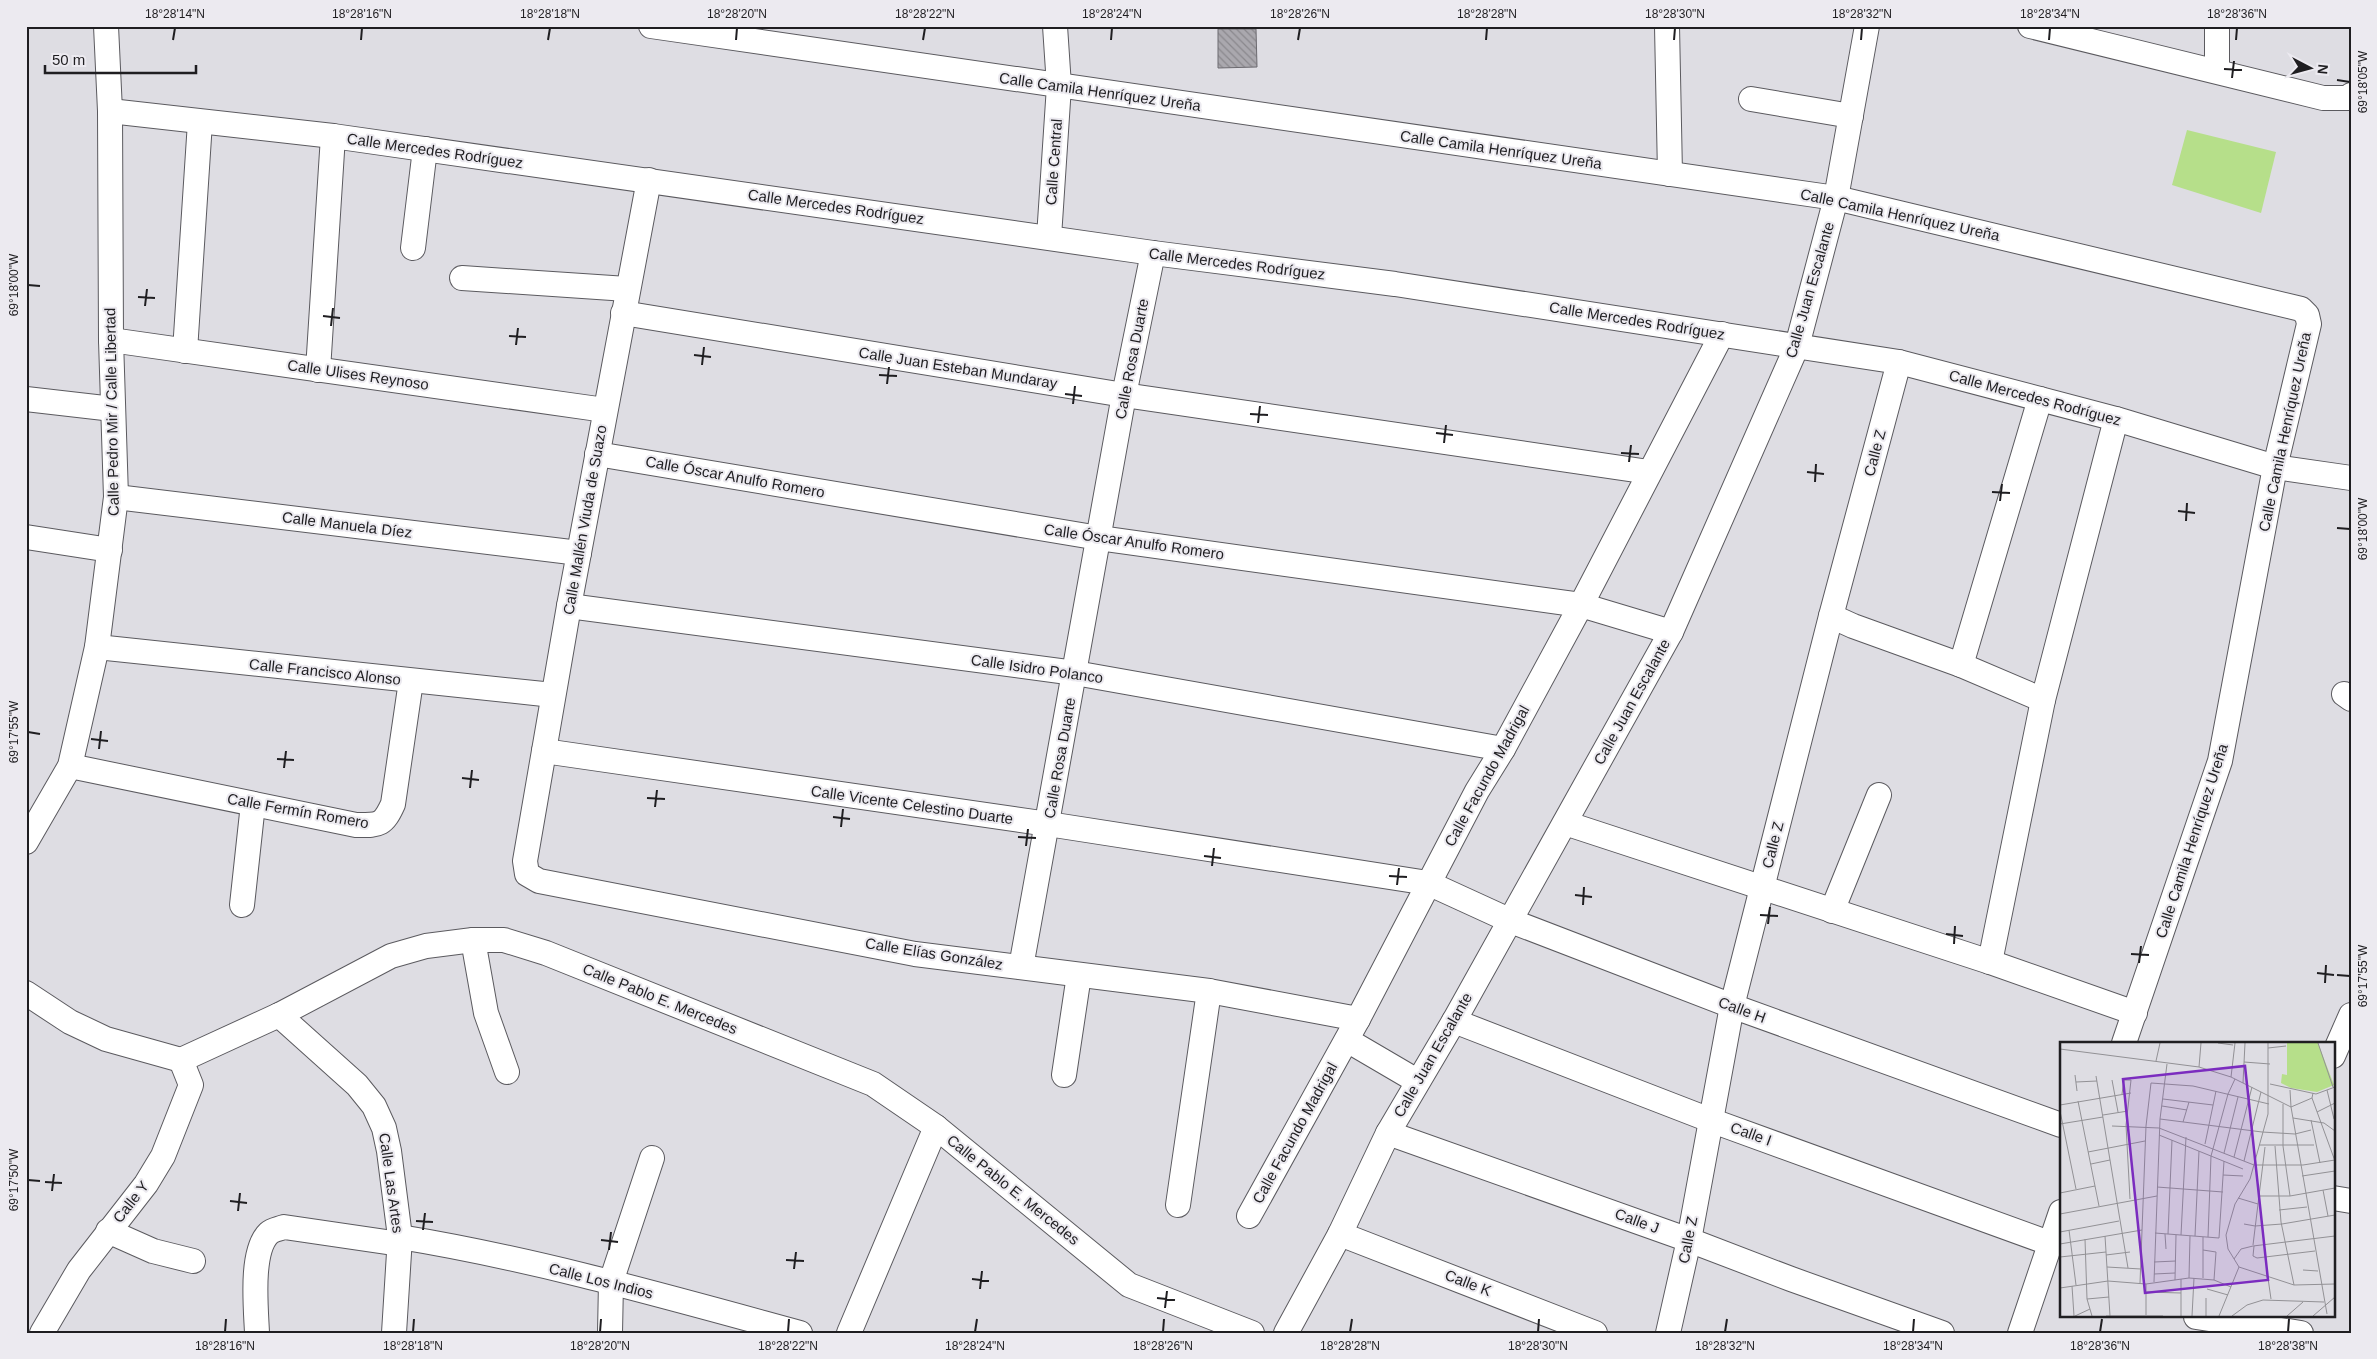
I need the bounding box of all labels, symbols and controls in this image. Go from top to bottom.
text: 18°28'14"N [145,7,205,21]
text: 18°28'16"N [332,7,392,21]
text: 18°28'18"N [520,7,580,21]
text: 18°28'20"N [707,7,767,21]
text: 18°28'22"N [895,7,955,21]
text: 18°28'24"N [1082,7,1142,21]
text: 18°28'26"N [1270,7,1330,21]
text: 18°28'28"N [1457,7,1517,21]
text: 18°28'30"N [1645,7,1705,21]
text: 18°28'32"N [1832,7,1892,21]
text: 18°28'34"N [2020,7,2080,21]
text: 18°28'36"N [2207,7,2267,21]
scale bar [45,42,196,74]
north arrow [2284,42,2334,92]
text: 69°18'05"W [2356,50,2370,113]
text: 50 m [52,51,85,68]
text: N [2314,63,2331,75]
street label: Calle Camila Henríquez Ureña [998,69,1203,114]
street label: Calle Central [1042,118,1065,206]
street label: Calle Camila Henríquez Ureña [1399,127,1604,172]
street label: Calle Mercedes Rodríguez [346,130,524,171]
street label: Calle Camila Henríquez Ureña [1799,185,2002,244]
street label: Calle Mercedes Rodríguez [747,186,925,227]
street label: Calle Juan Escalante [1782,220,1837,360]
street label: Calle Mercedes Rodríguez [1148,244,1326,283]
text: 69°18'00"W [7,253,21,316]
street label: Calle Rosa Duarte [1111,297,1152,421]
street label: Calle Mercedes Rodríguez [1548,298,1726,343]
street label: Calle Pedro Mir / Calle Libertad [101,308,122,516]
street label: Calle Camila Henríquez Ureña [2255,330,2314,533]
street label: Calle Juan Esteban Mundaray [858,343,1059,392]
street label: Calle Ulises Reynoso [286,356,430,393]
street label: Calle Mercedes Rodríguez [1947,366,2123,429]
street label: Calle Mallén Viuda de Suazo [559,424,610,616]
street label: Calle Z [1860,428,1889,478]
street label: Calle Óscar Anulfo Romero [644,452,826,501]
text: 69°18'00"W [2356,497,2370,560]
street label: Calle Manuela Díez [281,508,413,541]
street label: Calle Óscar Anulfo Romero [1043,520,1225,563]
street label: Calle Juan Escalante [1590,636,1673,768]
street label: Calle Isidro Polanco [970,651,1104,686]
street label: Calle Francisco Alonso [248,655,402,688]
street label: Calle Rosa Duarte [1040,696,1079,820]
text: 69°17'55"W [7,700,21,763]
street label: Calle Facundo Madrigal [1441,702,1532,849]
street label: Calle Camila Henríquez Ureña [2152,741,2231,940]
street label: Calle Vicente Celestino Duarte [810,782,1014,827]
street label: Calle Fermín Romero [226,790,370,831]
street label: Calle Z [1759,820,1787,870]
street label: Calle Elías González [864,934,1004,973]
text: 69°17'55"W [2356,944,2370,1007]
street label: Calle Pablo E. Mercedes [580,960,740,1037]
street label: Calle Juan Escalante [1390,989,1475,1120]
street label: Calle H [1716,993,1768,1026]
inset map [2060,1042,2334,1316]
street label: Calle Facundo Madrigal [1249,1059,1340,1206]
street label: Calle I [1728,1118,1774,1149]
street label: Calle Pablo E. Mercedes [944,1131,1083,1248]
street label: Calle Las Artes [376,1132,407,1234]
text: 69°17'50"W [7,1148,21,1211]
street label: Calle Y [109,1178,152,1226]
street label: Calle J [1613,1205,1662,1236]
street label: Calle Z [1675,1215,1700,1265]
street label: Calle Los Indios [547,1259,655,1302]
street label: Calle K [1443,1266,1494,1299]
text: 18°28'16"N [195,1339,255,1353]
text: 18°28'18"N [383,1339,443,1353]
text: 18°28'20"N [570,1339,630,1353]
text: 18°28'22"N [758,1339,818,1353]
text: 18°28'24"N [945,1339,1005,1353]
text: 18°28'26"N [1133,1339,1193,1353]
text: 18°28'28"N [1320,1339,1380,1353]
text: 18°28'30"N [1508,1339,1568,1353]
text: 18°28'32"N [1695,1339,1755,1353]
text: 18°28'34"N [1883,1339,1943,1353]
text: 18°28'36"N [2070,1339,2130,1353]
text: 18°28'38"N [2258,1339,2318,1353]

